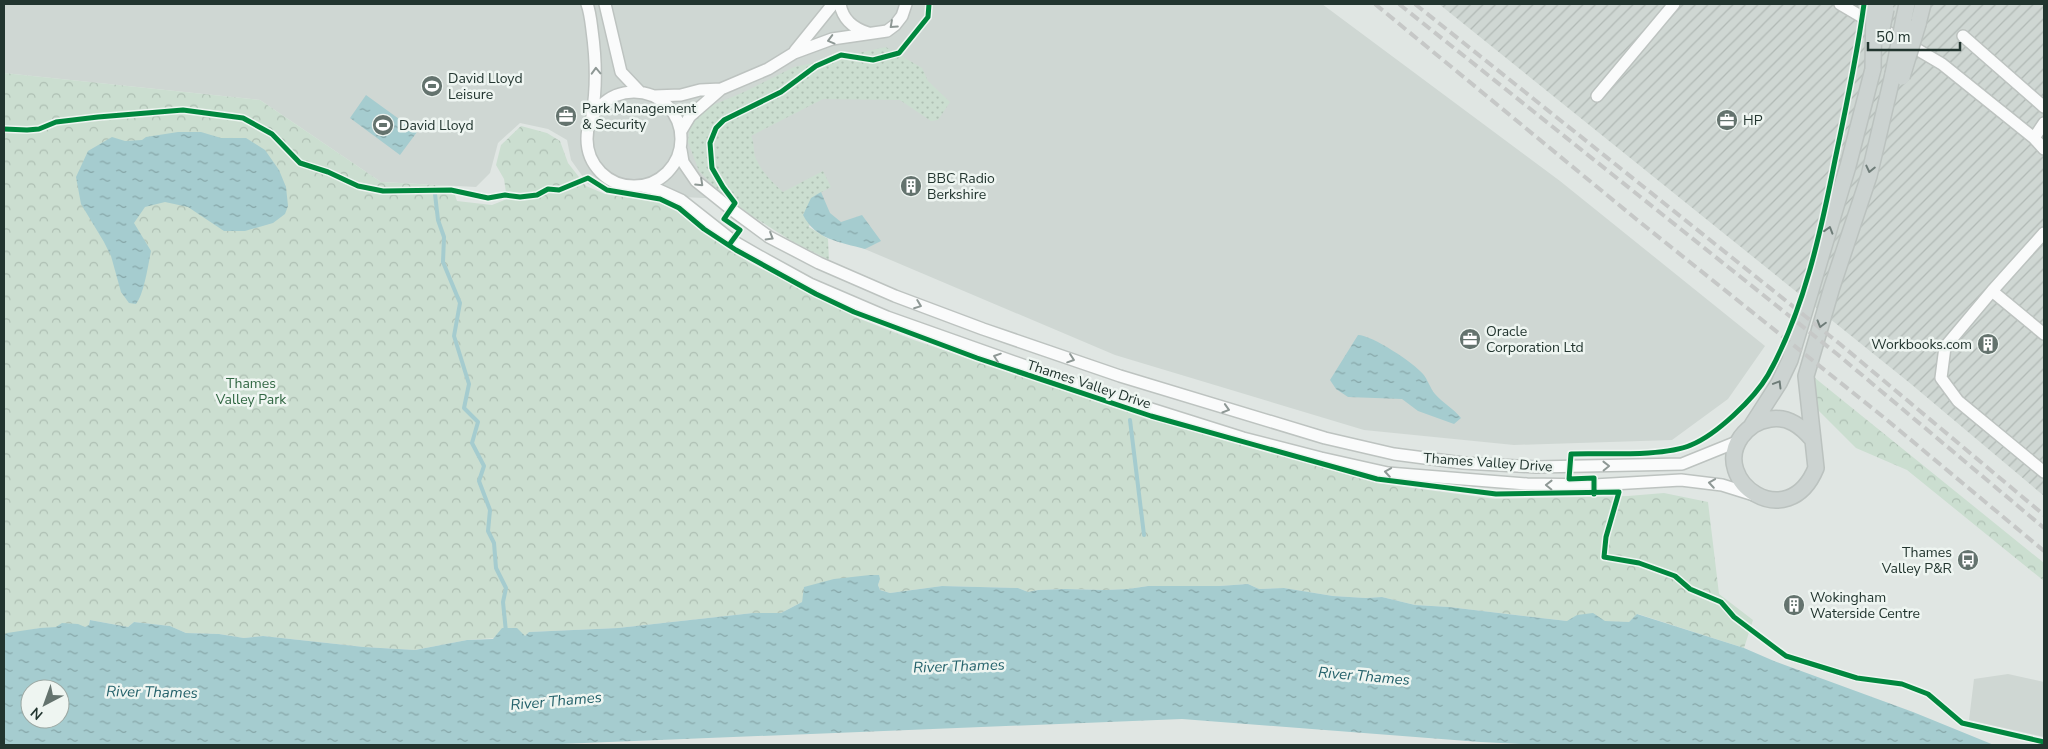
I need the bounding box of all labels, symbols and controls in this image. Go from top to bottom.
one-way arrow [889,19,898,28]
scale bar [1868,20,1960,52]
text: 50 m [1876,27,1911,47]
one-way arrow [828,35,836,45]
one-way arrow [590,67,601,75]
place label: David Lloyd Leisure [448,69,523,104]
sports icon: David Lloyd Leisure [420,74,444,98]
place label: Park Management & Security [582,99,696,134]
office icon: Park Management & Security [554,104,578,128]
office icon: HP [1715,108,1739,132]
place label: HP [1743,111,1763,130]
sports icon: David Lloyd [371,113,395,137]
place label: David Lloyd [399,116,474,135]
one-way arrow [1865,164,1876,173]
place label: BBC Radio Berkshire [927,169,995,204]
building icon: BBC Radio Berkshire [899,174,923,198]
one-way arrow [695,177,704,186]
one-way arrow [1823,226,1833,234]
one-way arrow [765,231,774,241]
one-way arrow [913,298,922,309]
one-way arrow [1817,319,1827,327]
place label: Oracle Corporation Ltd [1486,322,1584,357]
office icon: Oracle Corporation Ltd [1458,327,1482,351]
building icon: Workbooks.com [1976,332,2000,356]
place label: Workbooks.com [1871,335,1972,354]
one-way arrow [993,353,1002,363]
one-way arrow [1067,353,1075,363]
street label: Thames Valley Drive [1024,355,1153,414]
park label: Thames Valley Park [215,374,287,409]
one-way arrow [1771,380,1781,389]
one-way arrow [1221,403,1230,413]
street label: Thames Valley Drive [1423,449,1553,476]
one-way arrow [1603,461,1611,471]
one-way arrow [1383,467,1392,477]
one-way arrow [1545,479,1553,490]
one-way arrow [1707,479,1716,489]
place label: Thames Valley P&R [1881,543,1952,578]
bus stop icon: Thames Valley P&R [1956,548,1980,572]
place label: Wokingham Waterside Centre [1810,588,1920,623]
building icon: Wokingham Waterside Centre [1782,593,1806,617]
water label: River Thames [913,654,1005,678]
water label: River Thames [1317,662,1411,690]
north arrow [20,679,70,729]
water label: River Thames [106,681,198,703]
water label: River Thames [509,687,603,715]
text: N [27,703,47,724]

